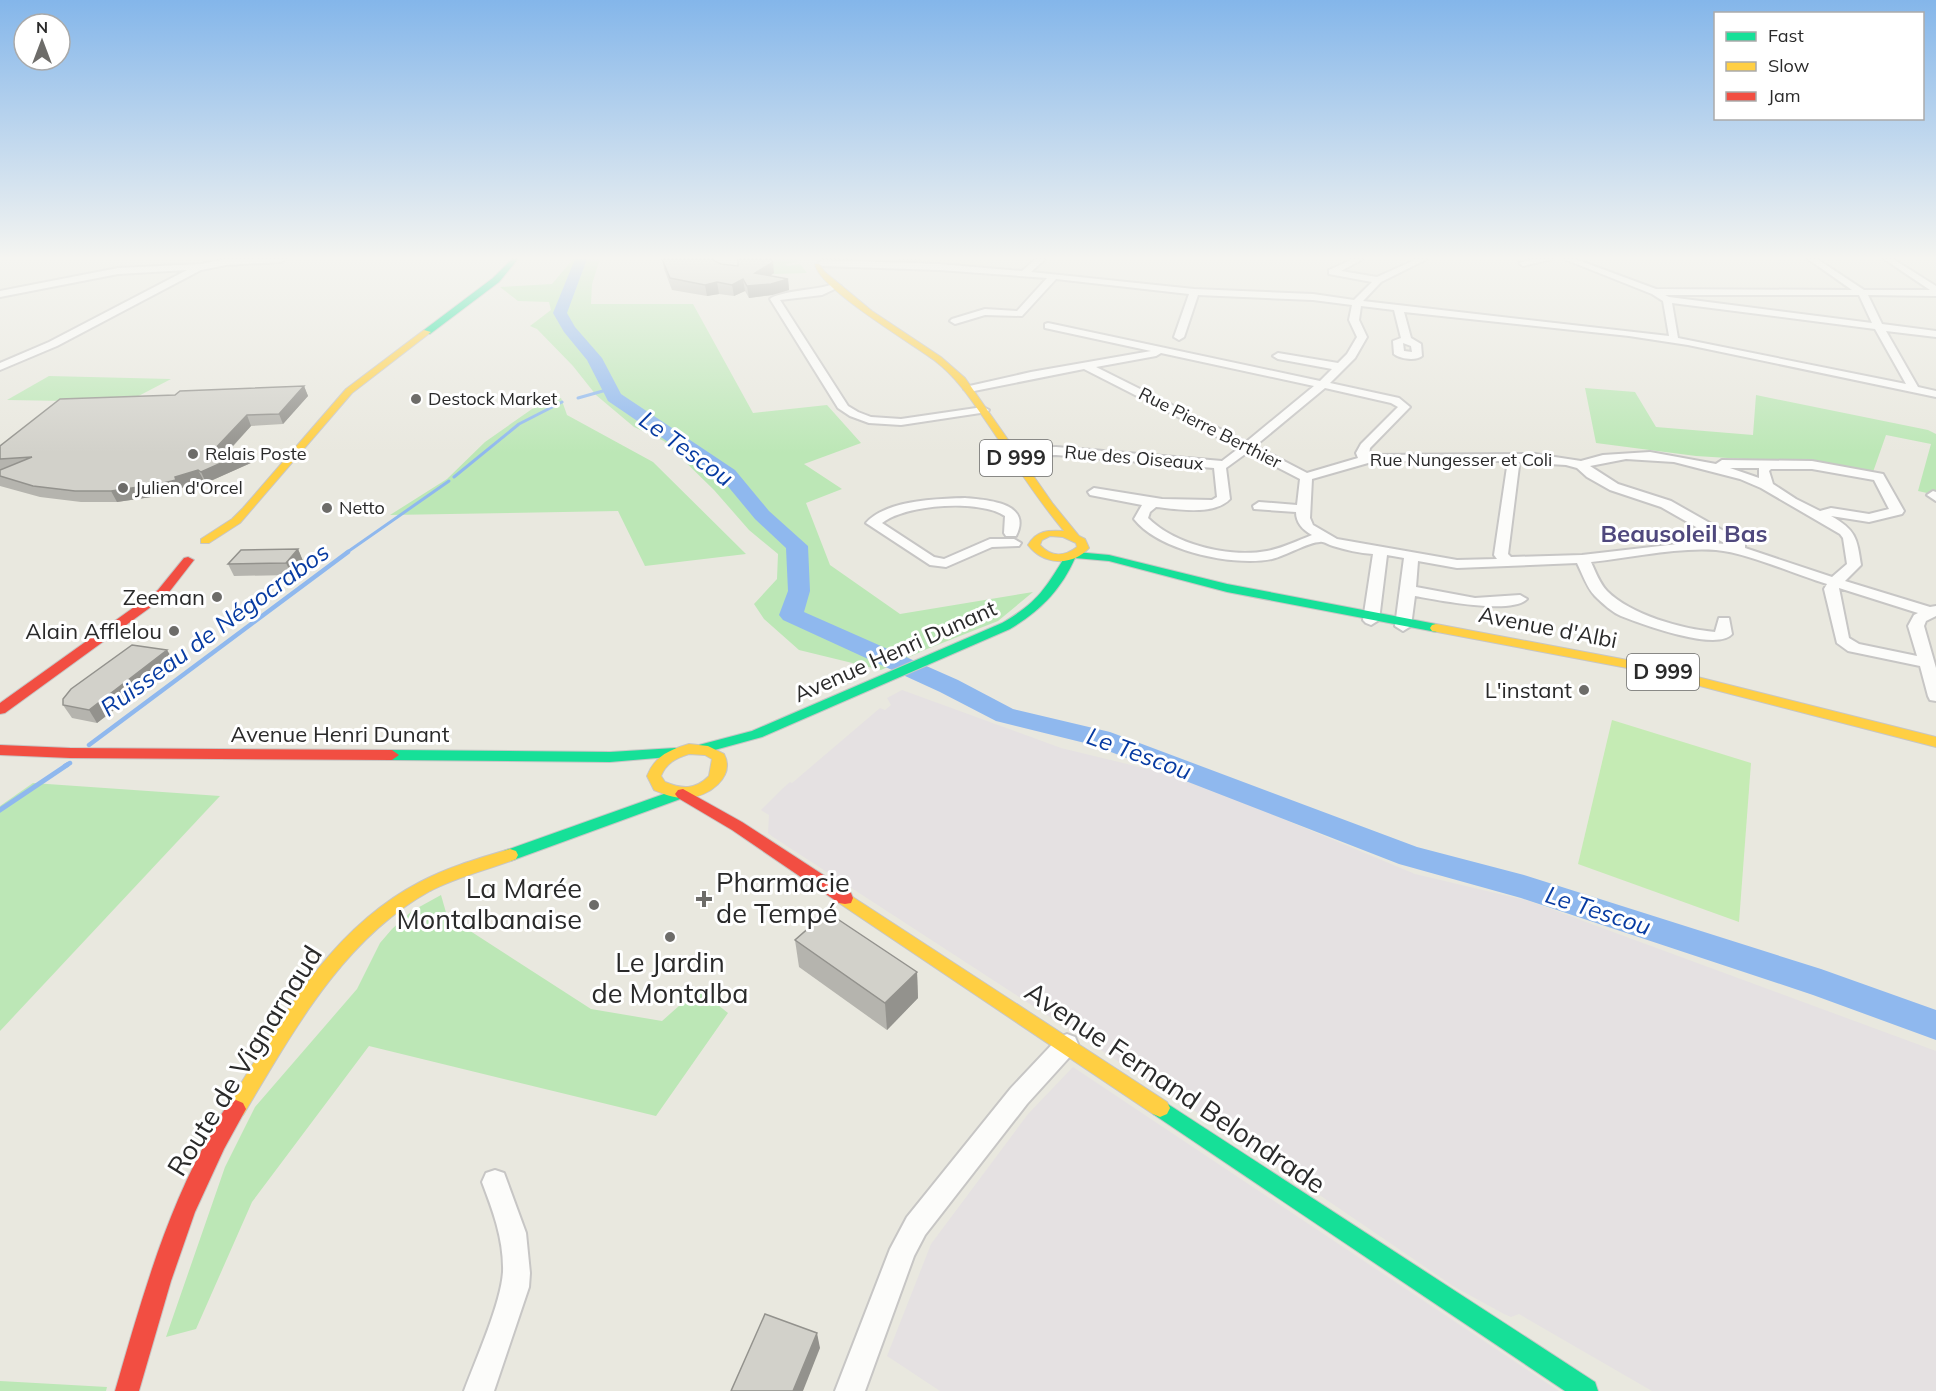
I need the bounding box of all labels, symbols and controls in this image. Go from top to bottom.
north arrow [12,12,72,72]
legend [1714,12,1924,120]
text: N [36,17,48,37]
text: Fast [1768,24,1804,47]
text: Slow [1768,54,1810,77]
text: Jam [1768,84,1801,107]
street label: Rue Pierre Berthier [1135,382,1286,474]
place label: Destock Market [428,387,557,410]
marker: Destock Market [409,392,423,406]
water label: Le Tescou [634,404,740,492]
road number: D 999 [980,440,1052,476]
street label: Rue des Oiseaux [1064,440,1205,475]
place label: Relais Poste [205,442,306,465]
marker: Relais Poste [186,447,200,461]
street label: Rue Nungesser et Coli [1370,448,1552,471]
place label: Julien d'Orcel [135,476,243,499]
marker: Julien d'Orcel [116,481,130,495]
place label: Netto [339,496,385,519]
marker: Netto [320,501,334,515]
district label: Beausoleil Bas [1600,518,1768,548]
water label: Ruisseau de Négocrabos [94,536,335,722]
place label: Zeeman [123,583,205,611]
marker: Zeeman [210,590,224,604]
street label: Avenue Henri Dunant [789,594,1001,708]
street label: Avenue d'Albi [1476,600,1620,654]
place label: Alain Afflelou [25,617,162,645]
marker: Alain Afflelou [167,624,181,638]
road number: D 999 [1627,654,1699,690]
place label: L'instant [1485,676,1572,704]
marker: L'instant [1577,683,1591,697]
street label: Avenue Henri Dunant [231,720,450,748]
water label: Le Tescou [1083,720,1196,786]
place label: Pharmacie de Tempé [716,865,850,930]
place label: La Marée Montalbanaise [397,871,582,936]
water label: Le Tescou [1542,879,1655,941]
marker: Pharmacie de Tempé [697,892,711,906]
marker: La Marée Montalbanaise [587,898,601,912]
marker: Le Jardin de Montalba [663,930,677,944]
street label: Route de Vignarnaud [159,939,329,1182]
place label: Le Jardin de Montalba [592,945,748,1010]
street label: Avenue Fernand Belondrade [1019,974,1332,1201]

